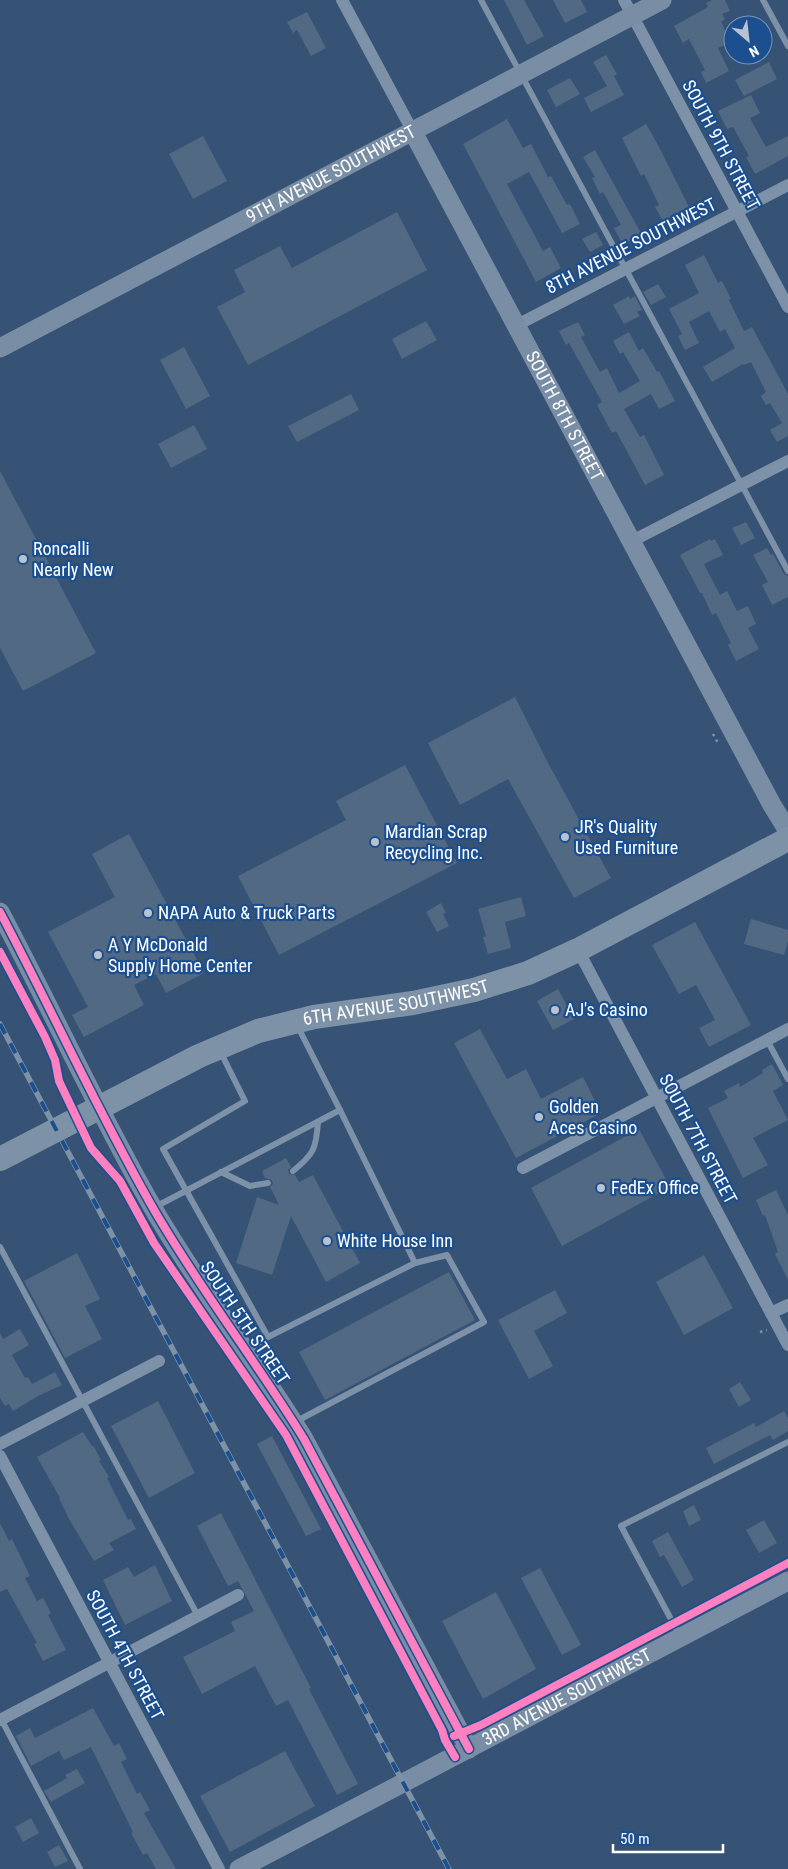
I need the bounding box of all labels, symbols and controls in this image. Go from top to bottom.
north arrow [723,15,773,65]
text: N [747,42,762,61]
street label: SOUTH 9TH STREET [678,76,765,213]
street label: 9TH AVENUE SOUTHWEST [242,120,419,227]
street label: 8TH AVENUE SOUTHWEST [542,193,720,298]
street label: SOUTH 8TH STREET [522,347,608,484]
place label: Roncalli Nearly New [33,538,114,580]
marker: Roncalli Nearly New [17,553,29,565]
place label: JR's Quality Used Furniture [575,816,678,858]
place label: Mardian Scrap Recycling Inc. [385,821,487,863]
marker: JR's Quality Used Furniture [559,831,571,843]
marker: Mardian Scrap Recycling Inc. [369,836,381,848]
place label: NAPA Auto & Truck Parts [158,902,335,923]
marker: NAPA Auto & Truck Parts [142,907,154,919]
place label: A Y McDonald Supply Home Center [108,934,253,976]
marker: A Y McDonald Supply Home Center [92,949,104,961]
street label: 6TH AVENUE SOUTHWEST [300,975,491,1029]
place label: AJ's Casino [565,999,648,1020]
marker: AJ's Casino [549,1004,561,1016]
street label: SOUTH 7TH STREET [655,1070,742,1207]
place label: Golden Aces Casino [549,1096,637,1138]
marker: Golden Aces Casino [533,1111,545,1123]
place label: FedEx Office [611,1177,699,1198]
marker: FedEx Office [595,1182,607,1194]
place label: White House Inn [337,1230,453,1251]
marker: White House Inn [321,1235,333,1247]
street label: SOUTH 5TH STREET [196,1257,294,1388]
street label: SOUTH 4TH STREET [82,1586,169,1723]
street label: 3RD AVENUE SOUTHWEST [478,1644,655,1750]
scale bar [613,1822,723,1854]
text: 50 m [620,1830,650,1848]

